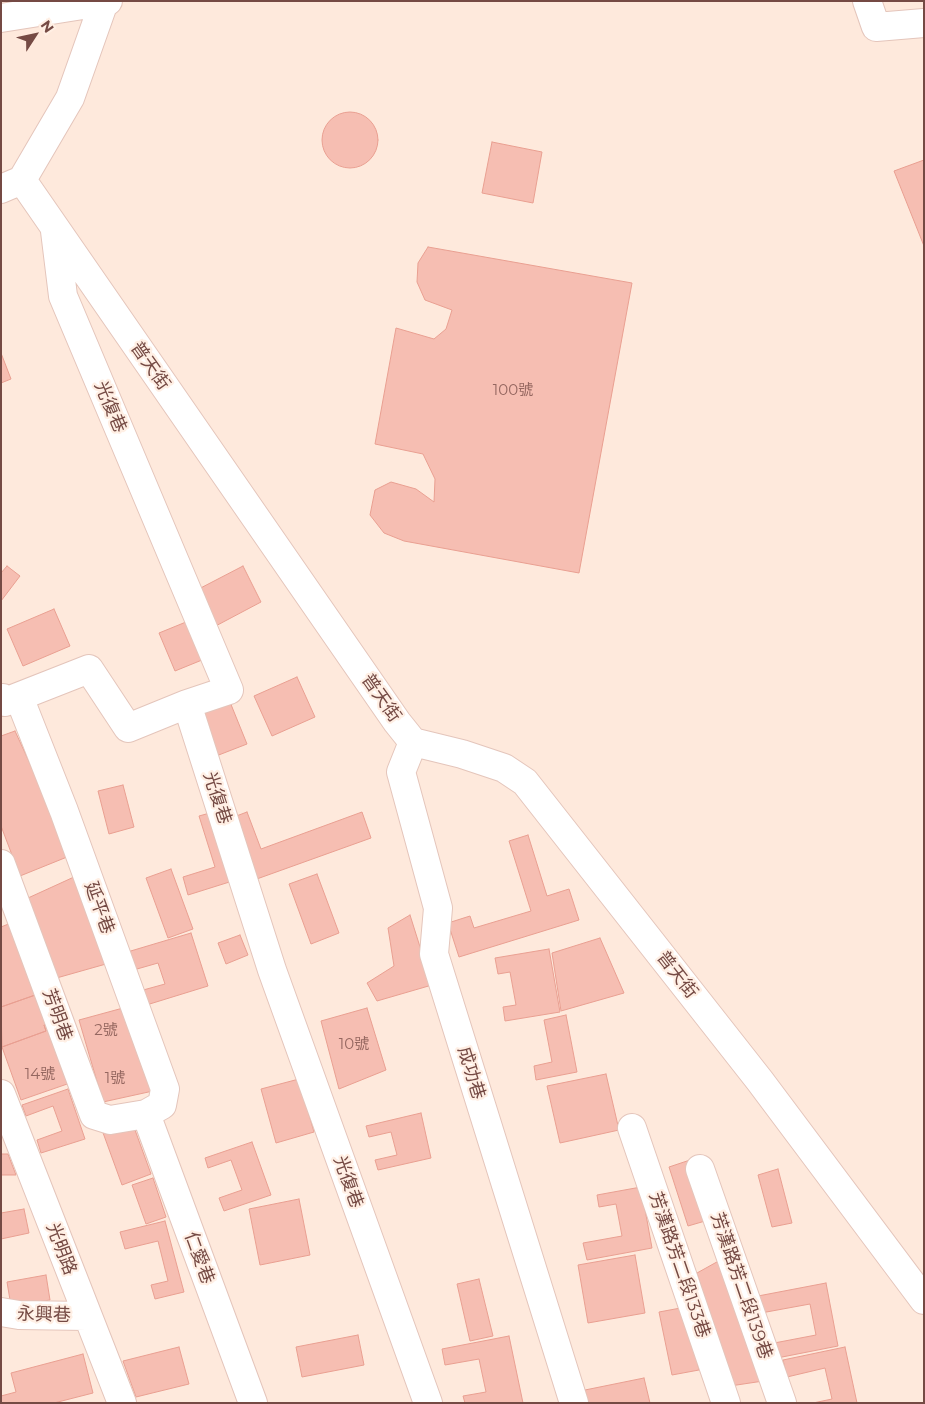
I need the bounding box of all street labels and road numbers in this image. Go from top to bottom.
street label: 普天街 [126,338,174,394]
street label: 光復巷 [90,378,130,436]
street label: 普天街 [357,670,405,726]
street label: 光復巷 [198,769,236,827]
street label: 延平巷 [80,879,118,937]
street label: 普天街 [652,947,702,1003]
street label: 芳明巷 [38,986,76,1044]
street label: 成功巷 [453,1044,489,1102]
street label: 光復巷 [329,1153,367,1211]
street label: 芳漢路芳二段133巷 [644,1189,714,1341]
street label: 芳漢路芳二段139巷 [706,1210,776,1362]
street label: 光明路 [41,1220,81,1278]
street label: 仁愛巷 [180,1229,218,1287]
street label: 永興巷 [17,1303,71,1327]

